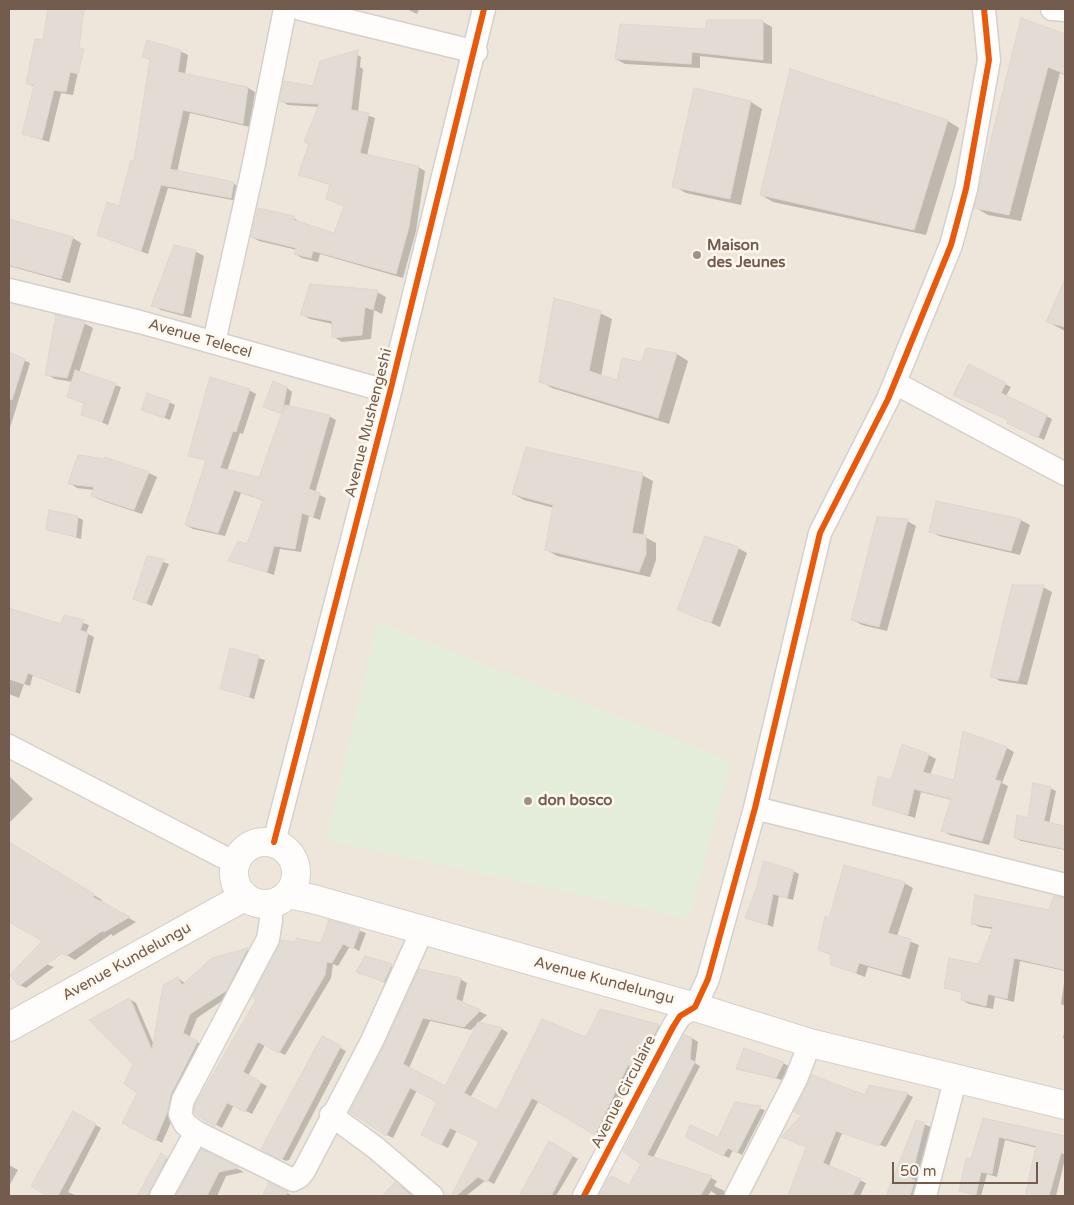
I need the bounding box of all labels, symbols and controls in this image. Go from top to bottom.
place label: Maison des Jeunes [707,237,785,272]
marker: Maison des Jeunes [691,249,703,261]
street label: Avenue Telecel [146,316,254,362]
street label: Avenue Mushengeshi [342,347,396,499]
place label: don bosco [538,792,612,810]
marker: don bosco [522,795,534,807]
street label: Avenue Kundelungu [59,919,195,1005]
street label: Avenue Kundelungu [532,954,676,1008]
street label: Avenue Circulaire [588,1033,660,1151]
scale bar [894,1152,1040,1184]
text: 50 m [900,1162,937,1180]

